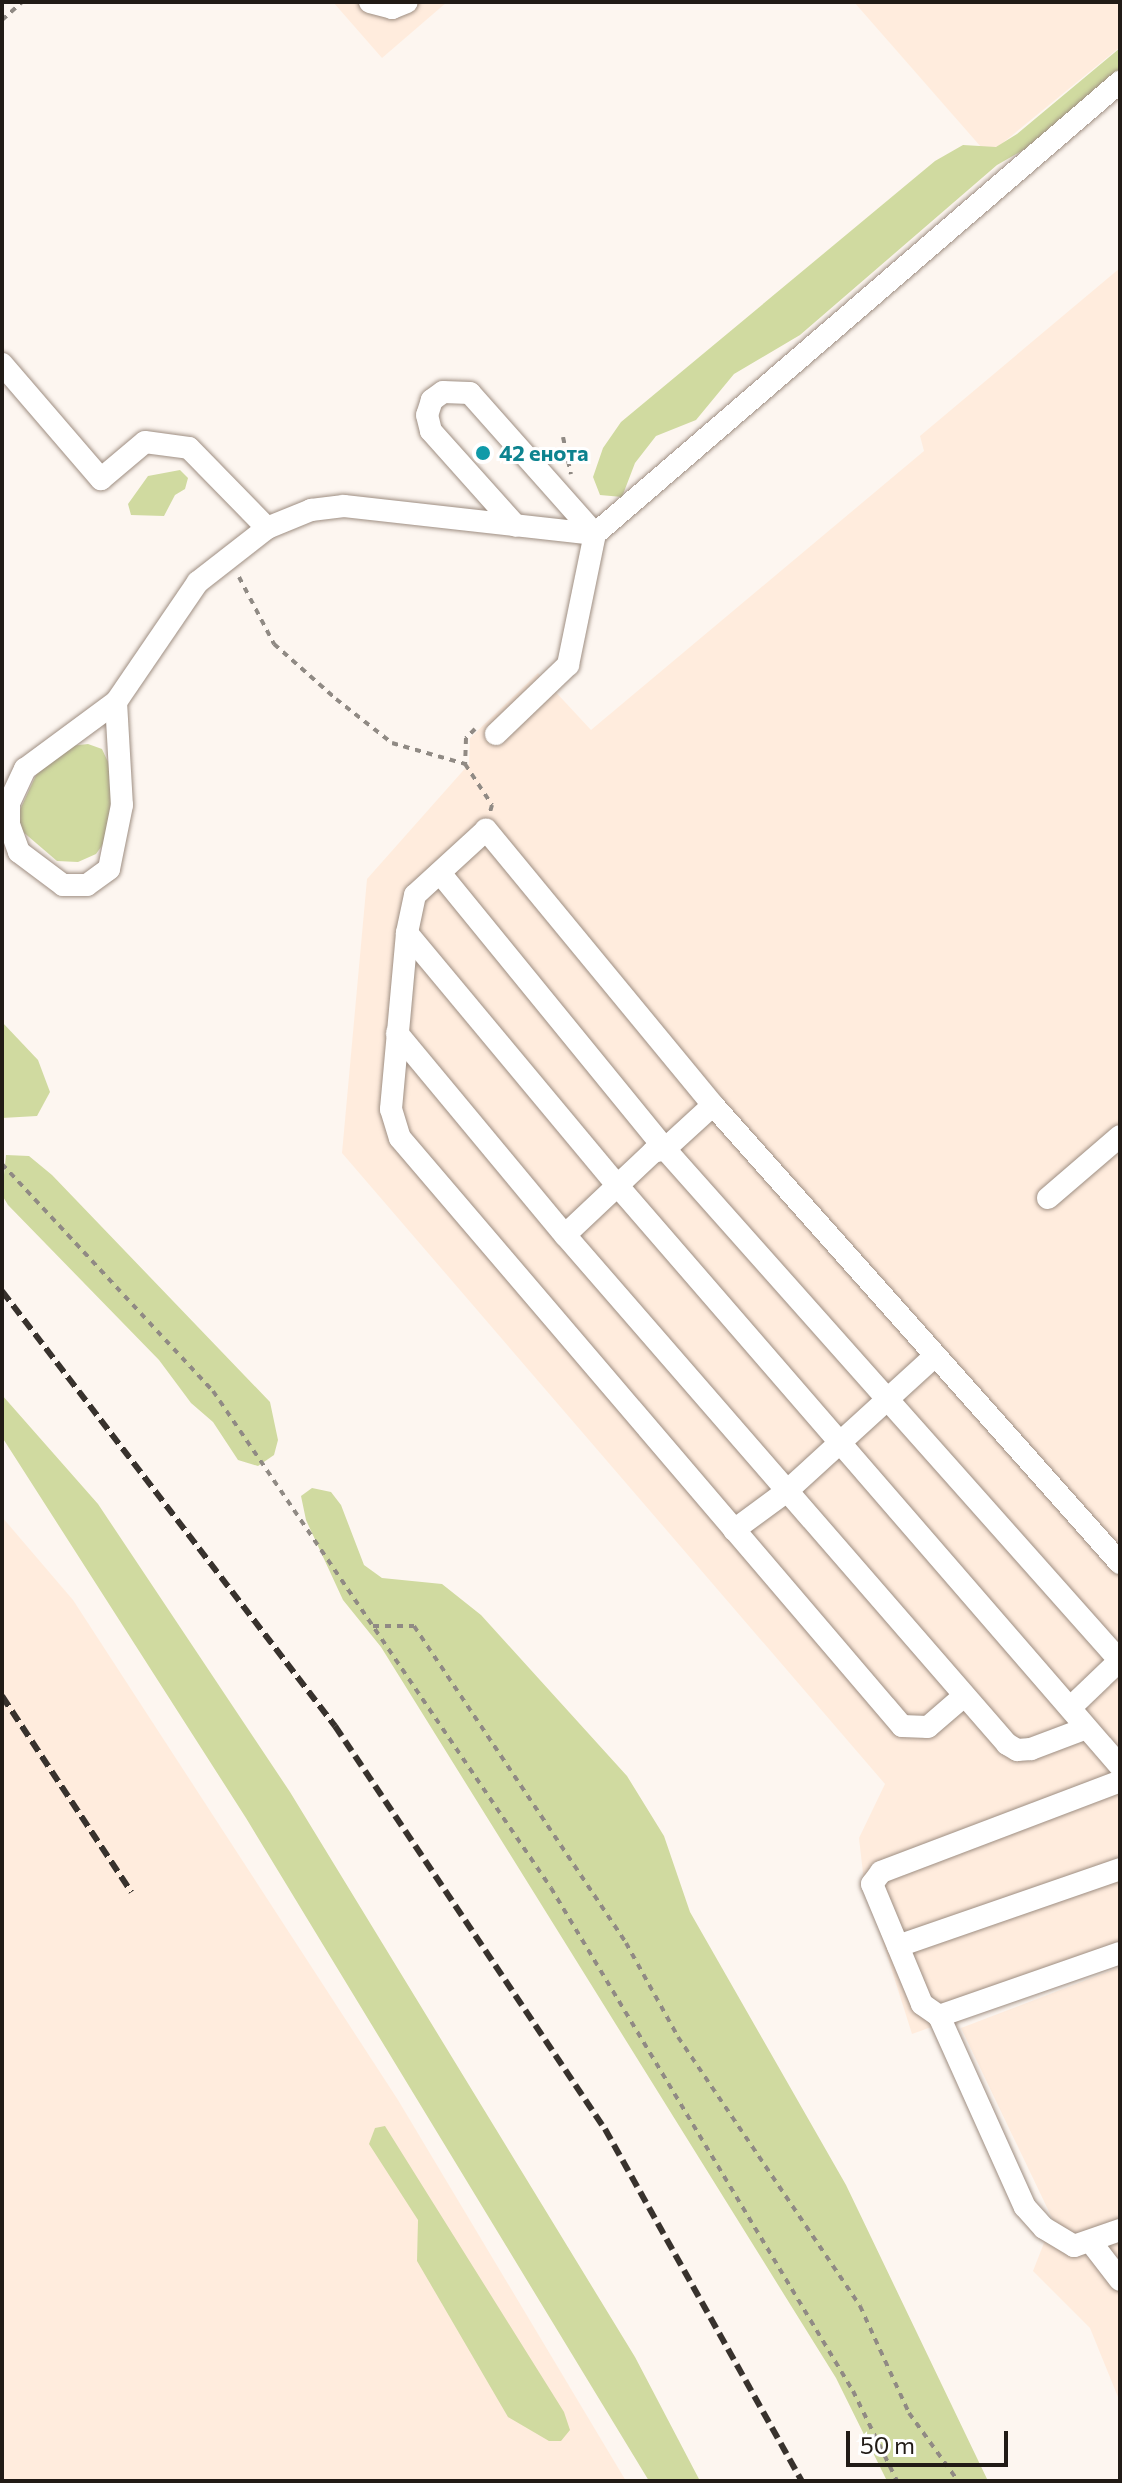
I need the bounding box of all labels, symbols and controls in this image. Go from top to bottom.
place label: 42 енота [499,440,588,466]
marker: 42 енота [474,444,492,462]
scale bar [850,2415,1012,2465]
text: 50 m [860,2430,915,2459]

